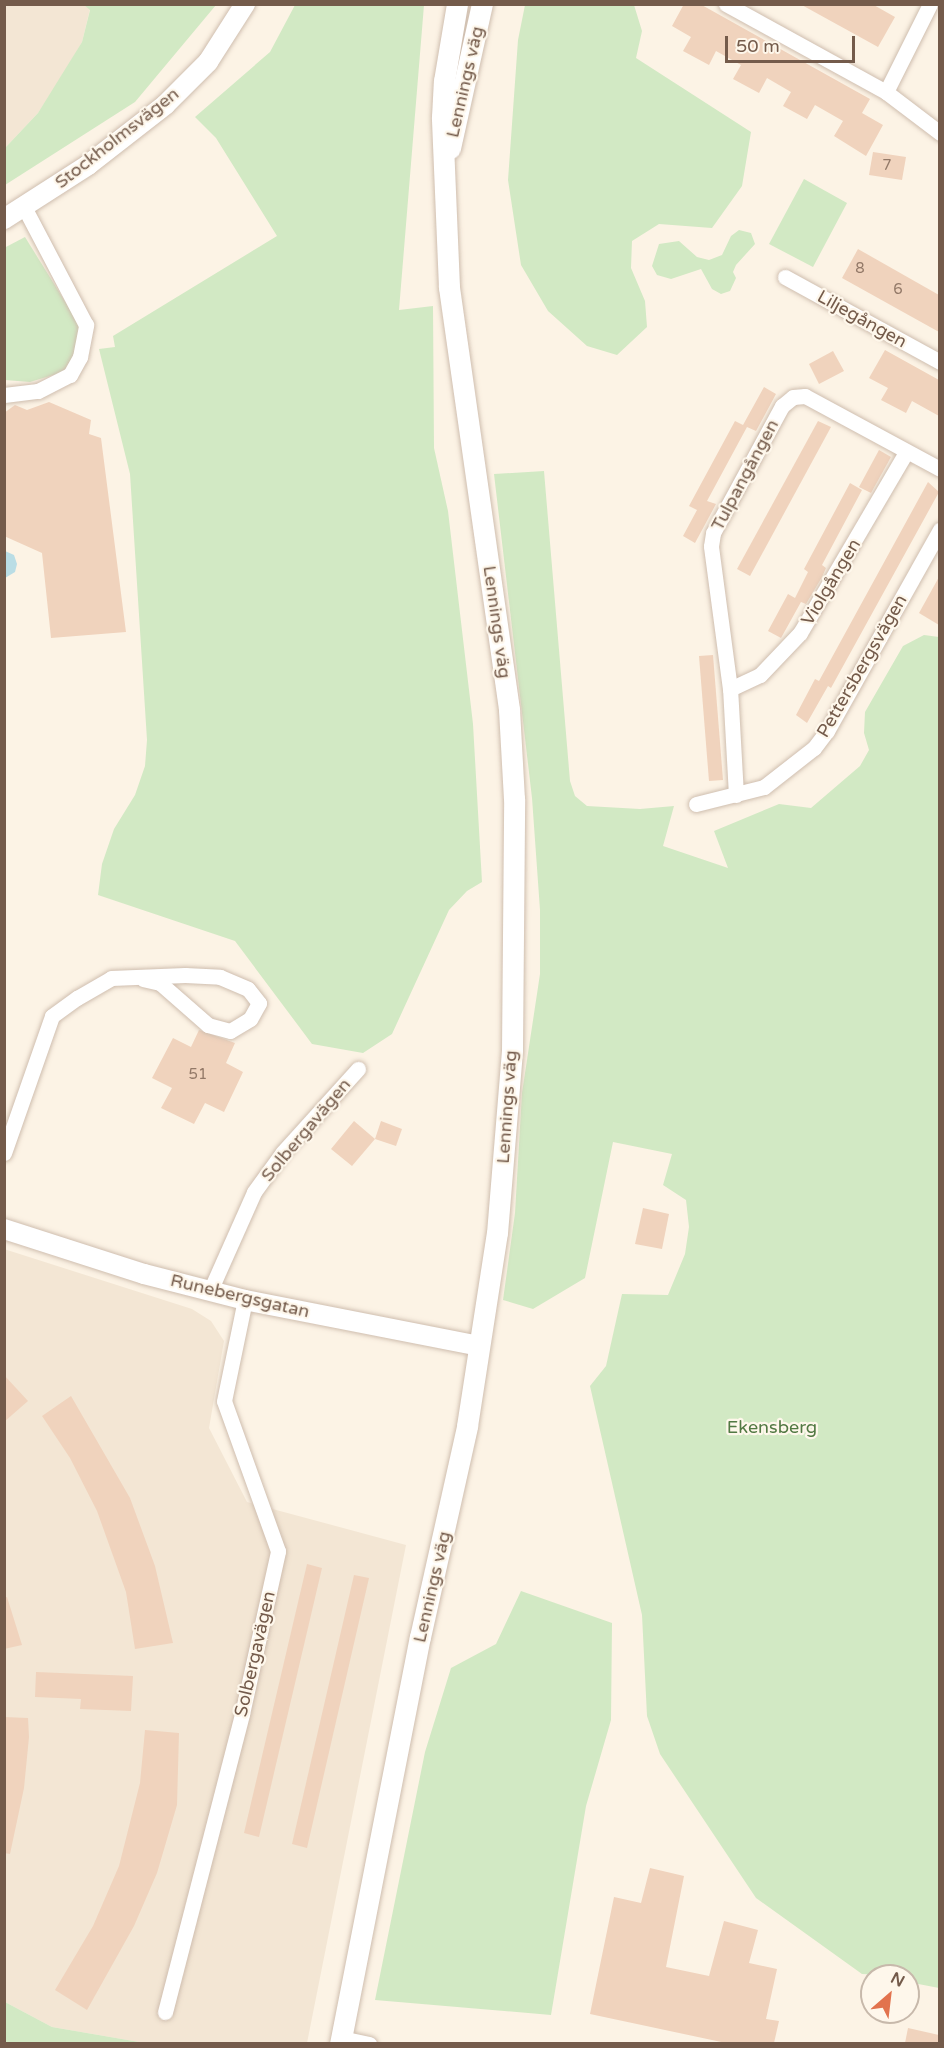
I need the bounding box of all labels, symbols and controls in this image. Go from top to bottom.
street label: Lennings väg [442,24,488,140]
scale bar [728,24,858,62]
text: 50 m [736,35,780,57]
street label: Stockholmsvägen [51,83,183,193]
house number: 7 [882,157,892,175]
house number: 8 [855,260,865,278]
house number: 6 [893,281,903,299]
street label: Liljegången [813,286,911,352]
street label: Tulpangången [707,416,783,534]
street label: Violgången [797,535,865,629]
street label: Lennings väg [478,564,516,680]
street label: Pettersbergsvägen [812,591,912,741]
street label: Lennings väg [492,1050,522,1164]
house number: 51 [189,1066,207,1084]
street label: Solbergavägen [257,1074,355,1186]
street label: Runebergsgatan [168,1269,312,1323]
park label: Ekensberg [727,1416,817,1438]
street label: Lennings väg [409,1529,455,1645]
street label: Solbergavägen [230,1589,280,1719]
north arrow [860,1964,920,2024]
text: N [887,1968,908,1992]

